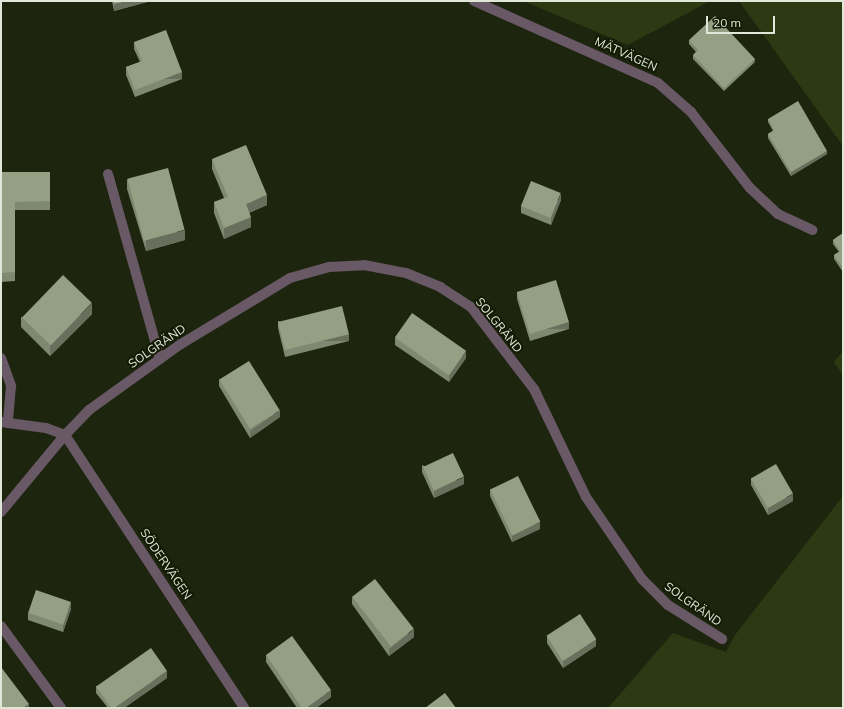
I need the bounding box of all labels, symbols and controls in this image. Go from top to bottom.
scale bar [708,8,777,34]
text: 20 m [713,15,741,30]
street label: MÄTVÄGEN [593,34,659,74]
street label: SOLGRÄND [472,295,526,355]
street label: SOLGRÄND [126,321,188,371]
street label: SÖDERVÄGEN [137,526,195,602]
street label: SOLGRÄND [662,579,724,629]

